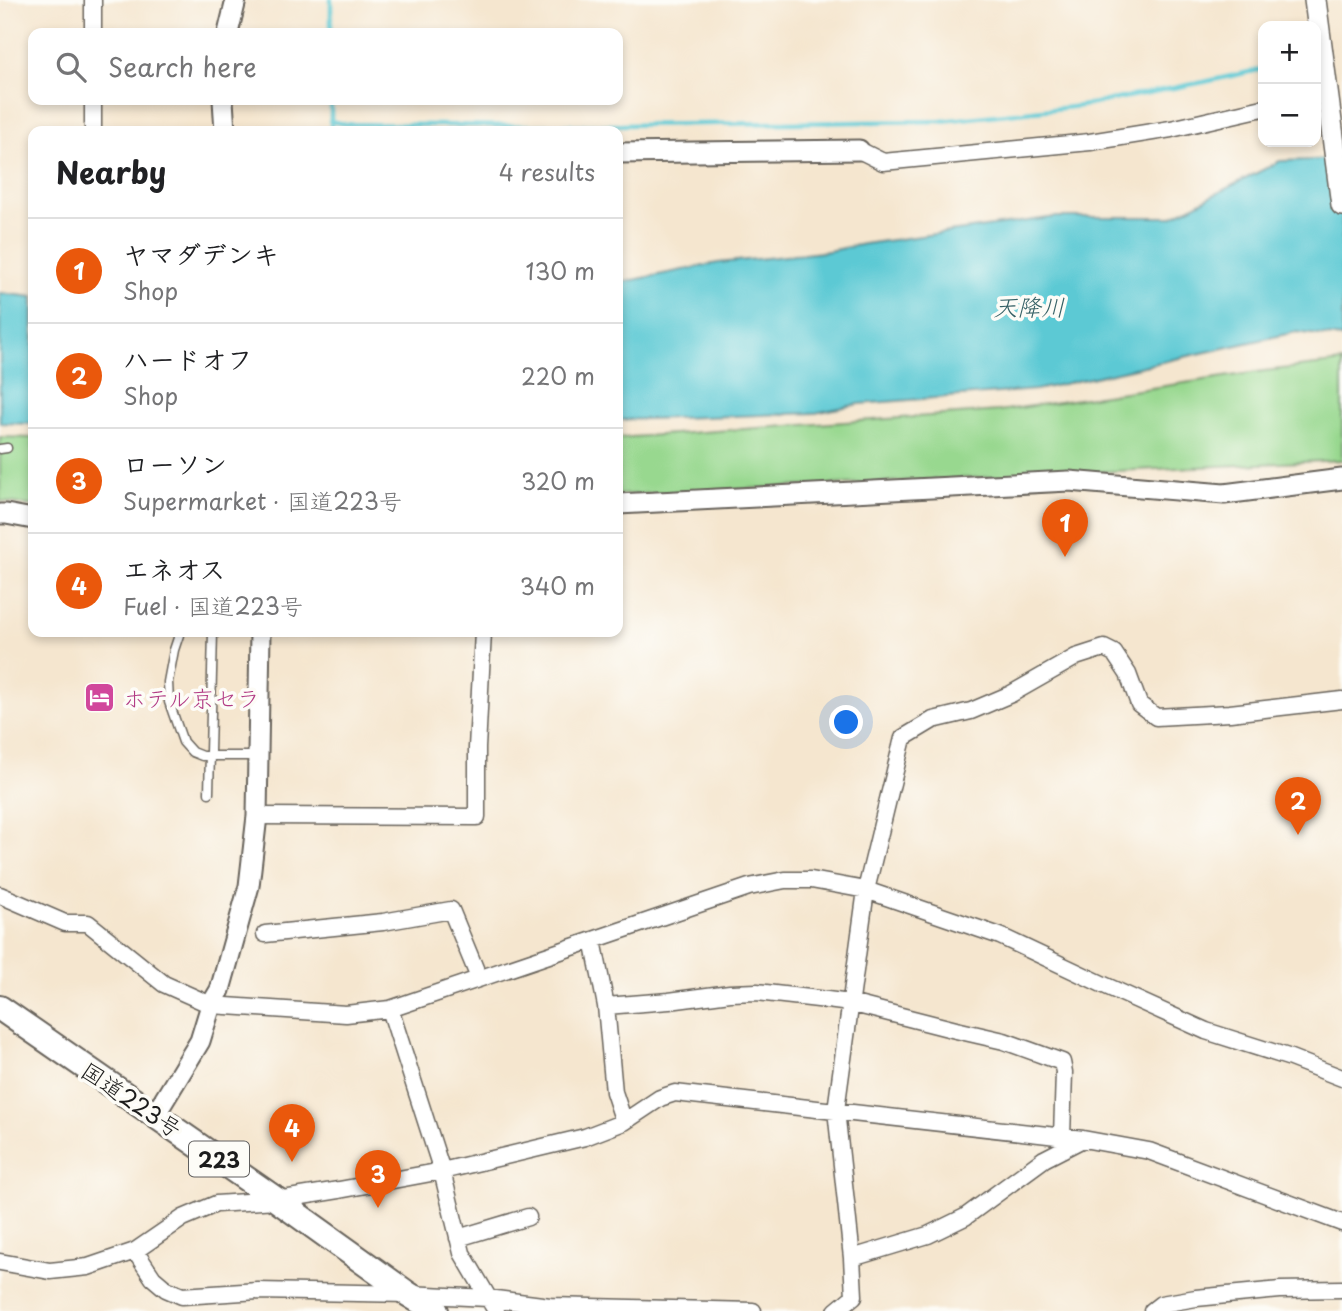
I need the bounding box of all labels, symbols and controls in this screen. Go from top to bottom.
map controls [1258,21,1321,147]
button: + [1258,21,1321,84]
search box [28,28,623,105]
text: Search here [108,47,257,86]
icon: search [52,48,90,86]
button: − [1258,84,1321,147]
text: Nearby [56,149,166,194]
text: 4 results [499,154,595,189]
text: ヤマダデンキ [123,234,279,273]
text: 1 [74,253,85,288]
text: 130 m [525,253,595,288]
text: Shop [123,273,178,308]
water label: 天降川 [993,288,1065,324]
text: ハードオフ [123,339,253,378]
text: 2 [71,358,87,393]
text: 220 m [521,358,595,393]
text: Shop [123,378,178,413]
text: ローソン [123,444,227,483]
text: 3 [71,463,87,498]
text: 320 m [521,463,595,498]
text: Supermarket · 国道223号 [123,483,402,518]
pin: 1 [1042,499,1088,557]
text: エネオス [123,549,225,588]
text: 4 [71,568,87,603]
text: 340 m [520,568,595,603]
text: Fuel · 国道223号 [123,588,303,623]
hotel icon: ホテル京セラ [83,680,117,714]
place label: ホテル京セラ [123,680,260,715]
your location [829,705,863,739]
pin: 2 [1275,777,1321,835]
street label: 国道223号 [75,1052,189,1146]
pin: 4 [269,1104,315,1162]
road number: 223 [189,1142,249,1176]
pin: 3 [355,1150,401,1208]

